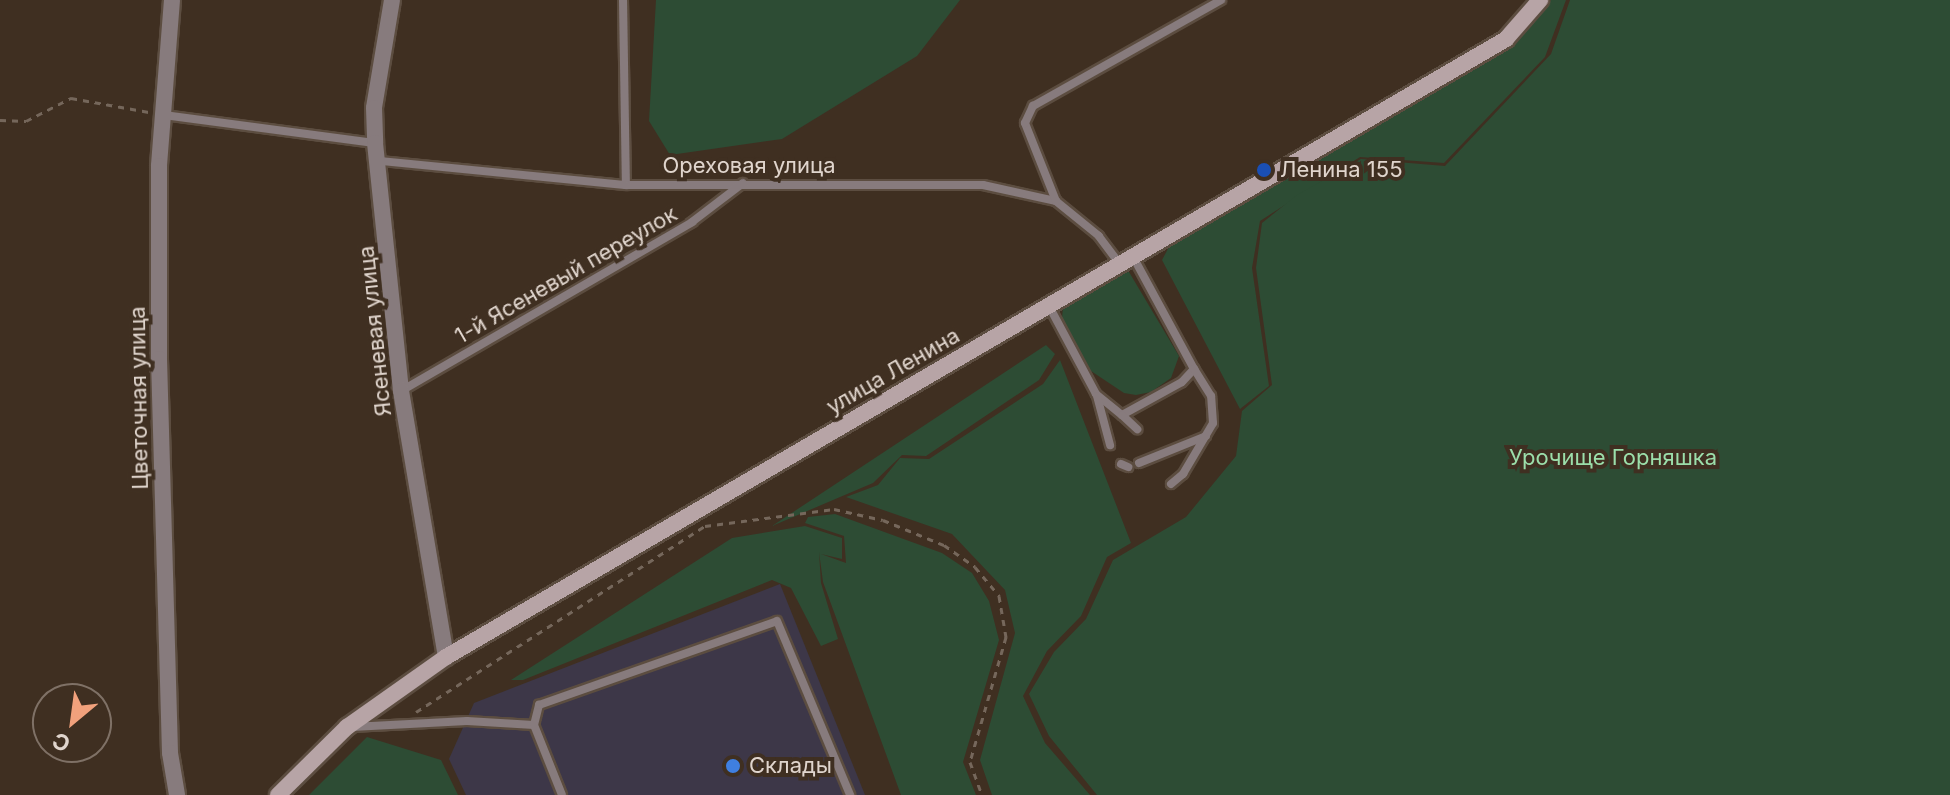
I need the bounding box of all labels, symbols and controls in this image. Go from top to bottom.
street label: Ореховая улица [662,153,836,179]
place label: Ленина 155 [1280,157,1403,183]
marker: Ленина 155 [1255,161,1273,179]
street label: 1-й Ясеневый переулок [450,201,682,349]
street label: Ясеневая улица [353,245,397,417]
street label: Цветочная улица [124,306,154,490]
street label: улица Ленина [822,322,964,420]
park label: Урочище Горняшка [1509,445,1717,471]
north arrow [32,683,112,763]
text: С [48,727,75,758]
place label: Склады [749,753,832,779]
marker: Склады [724,757,742,775]

